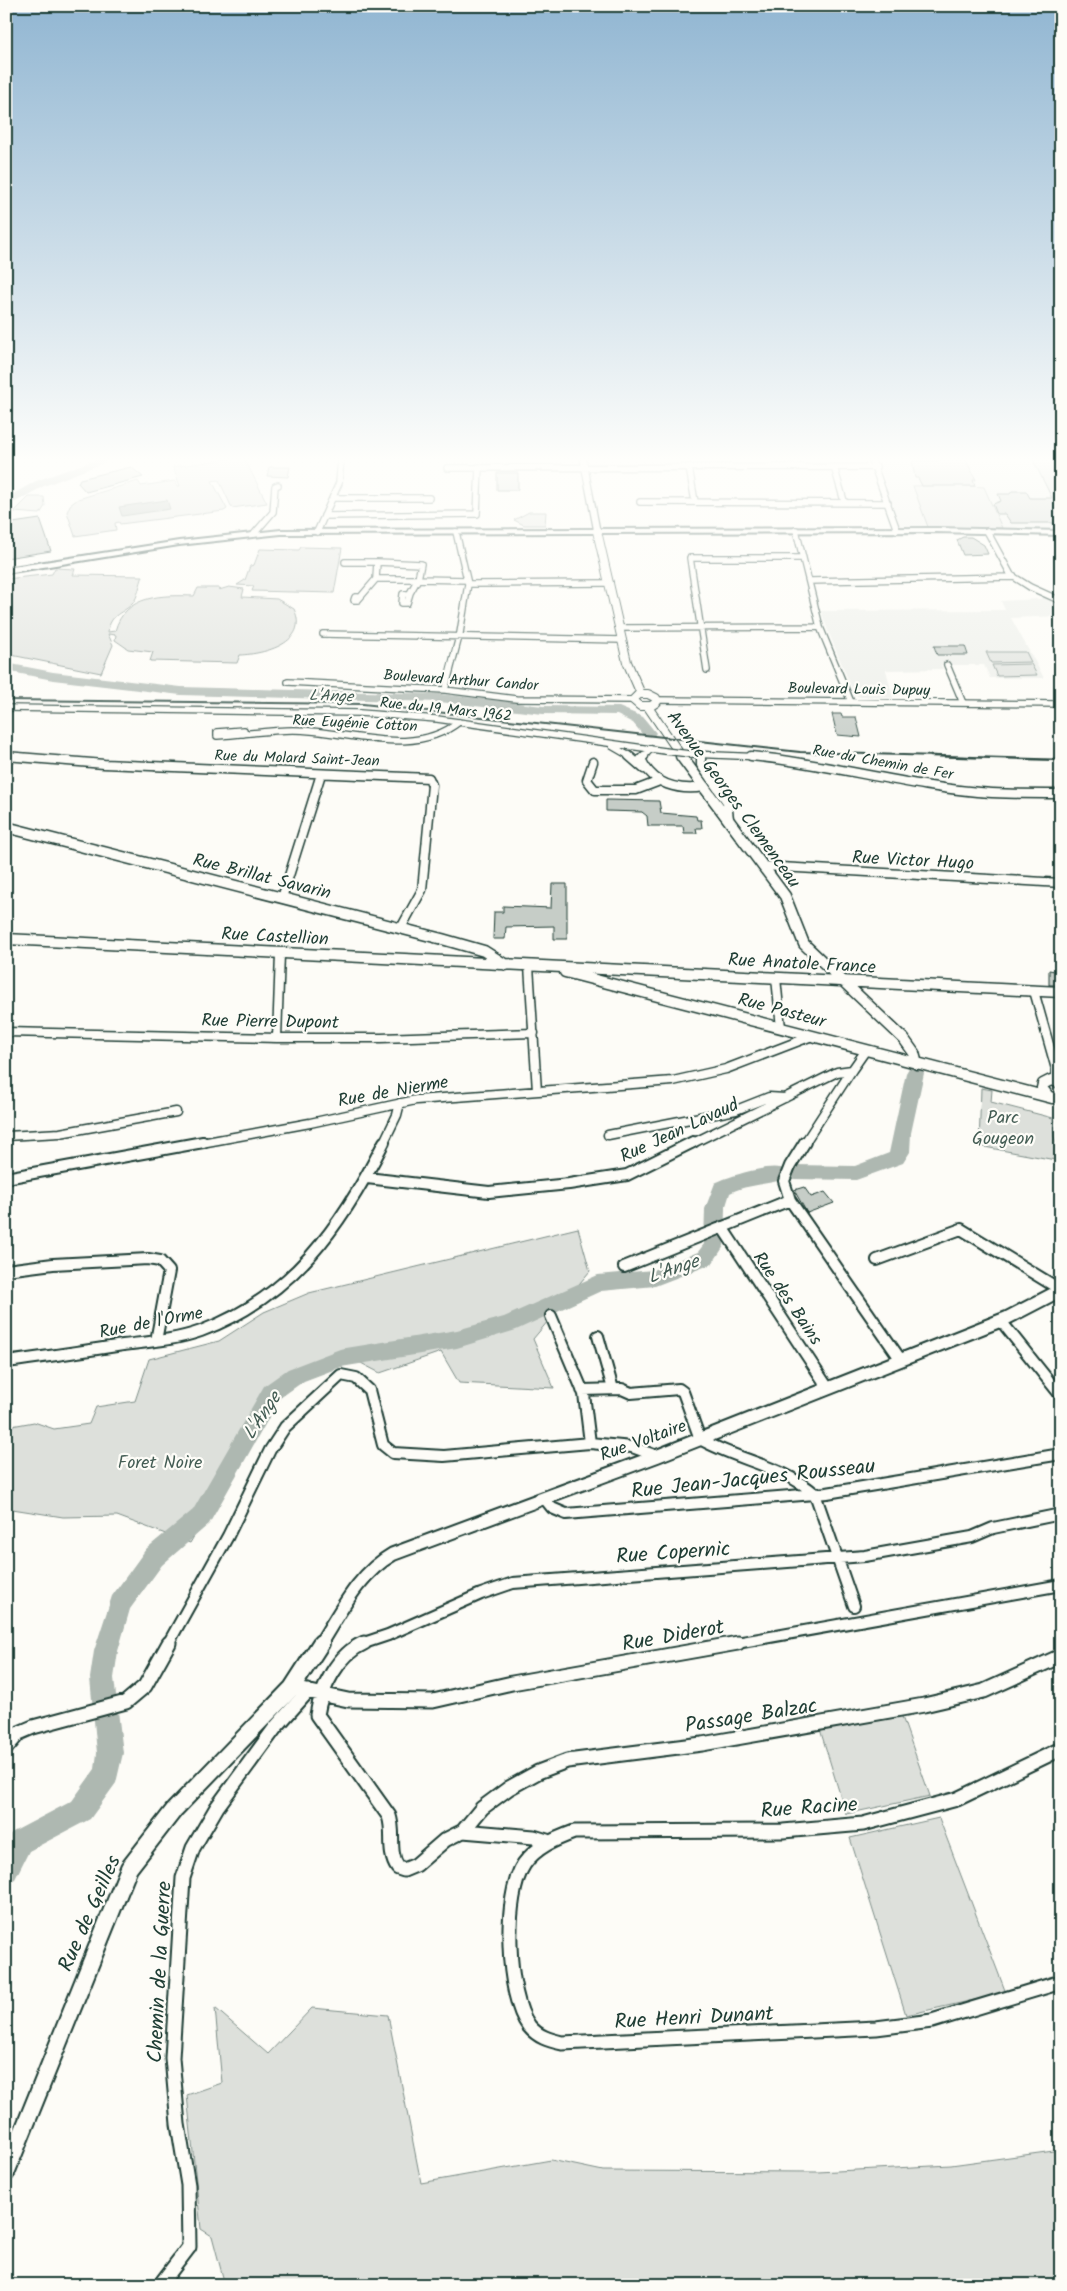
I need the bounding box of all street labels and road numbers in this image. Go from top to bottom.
street label: Boulevard Arthur Candor [383,664,540,698]
street label: Boulevard Louis Dupuy [788,677,931,703]
street label: Rue du 19 Mars 1962 [379,691,513,729]
street label: Avenue Georges Clemenceau [658,705,807,895]
street label: Rue Eugénie Cotton [292,709,418,739]
street label: Rue du Chemin de Fer [811,739,956,787]
street label: Rue du Molard Saint-Jean [214,744,380,774]
street label: Rue Victor Hugo [851,844,975,879]
street label: Rue Brillat Savarin [189,846,334,909]
street label: Rue Castellion [221,920,329,955]
street label: Rue Anatole France [727,946,877,983]
street label: Rue Pasteur [734,986,830,1037]
street label: Rue Pierre Dupont [201,1007,340,1038]
street label: Rue de Nierme [336,1068,451,1116]
street label: Rue Jean Lavaud [615,1091,745,1172]
street label: Rue des Bains [745,1246,829,1352]
street label: Rue de l'Orme [97,1299,206,1348]
street label: Rue Voltaire [596,1412,691,1470]
street label: Rue Jean-Jacques Rousseau [629,1450,877,1509]
street label: Rue Copernic [615,1533,731,1574]
street label: Rue Diderot [620,1611,728,1662]
street label: Passage Balzac [683,1690,820,1743]
street label: Rue Racine [759,1789,859,1828]
street label: Rue de Geilles [50,1850,131,1977]
street label: Chemin de la Guerre [139,1880,182,2064]
street label: Rue Henri Dunant [614,1998,775,2039]

